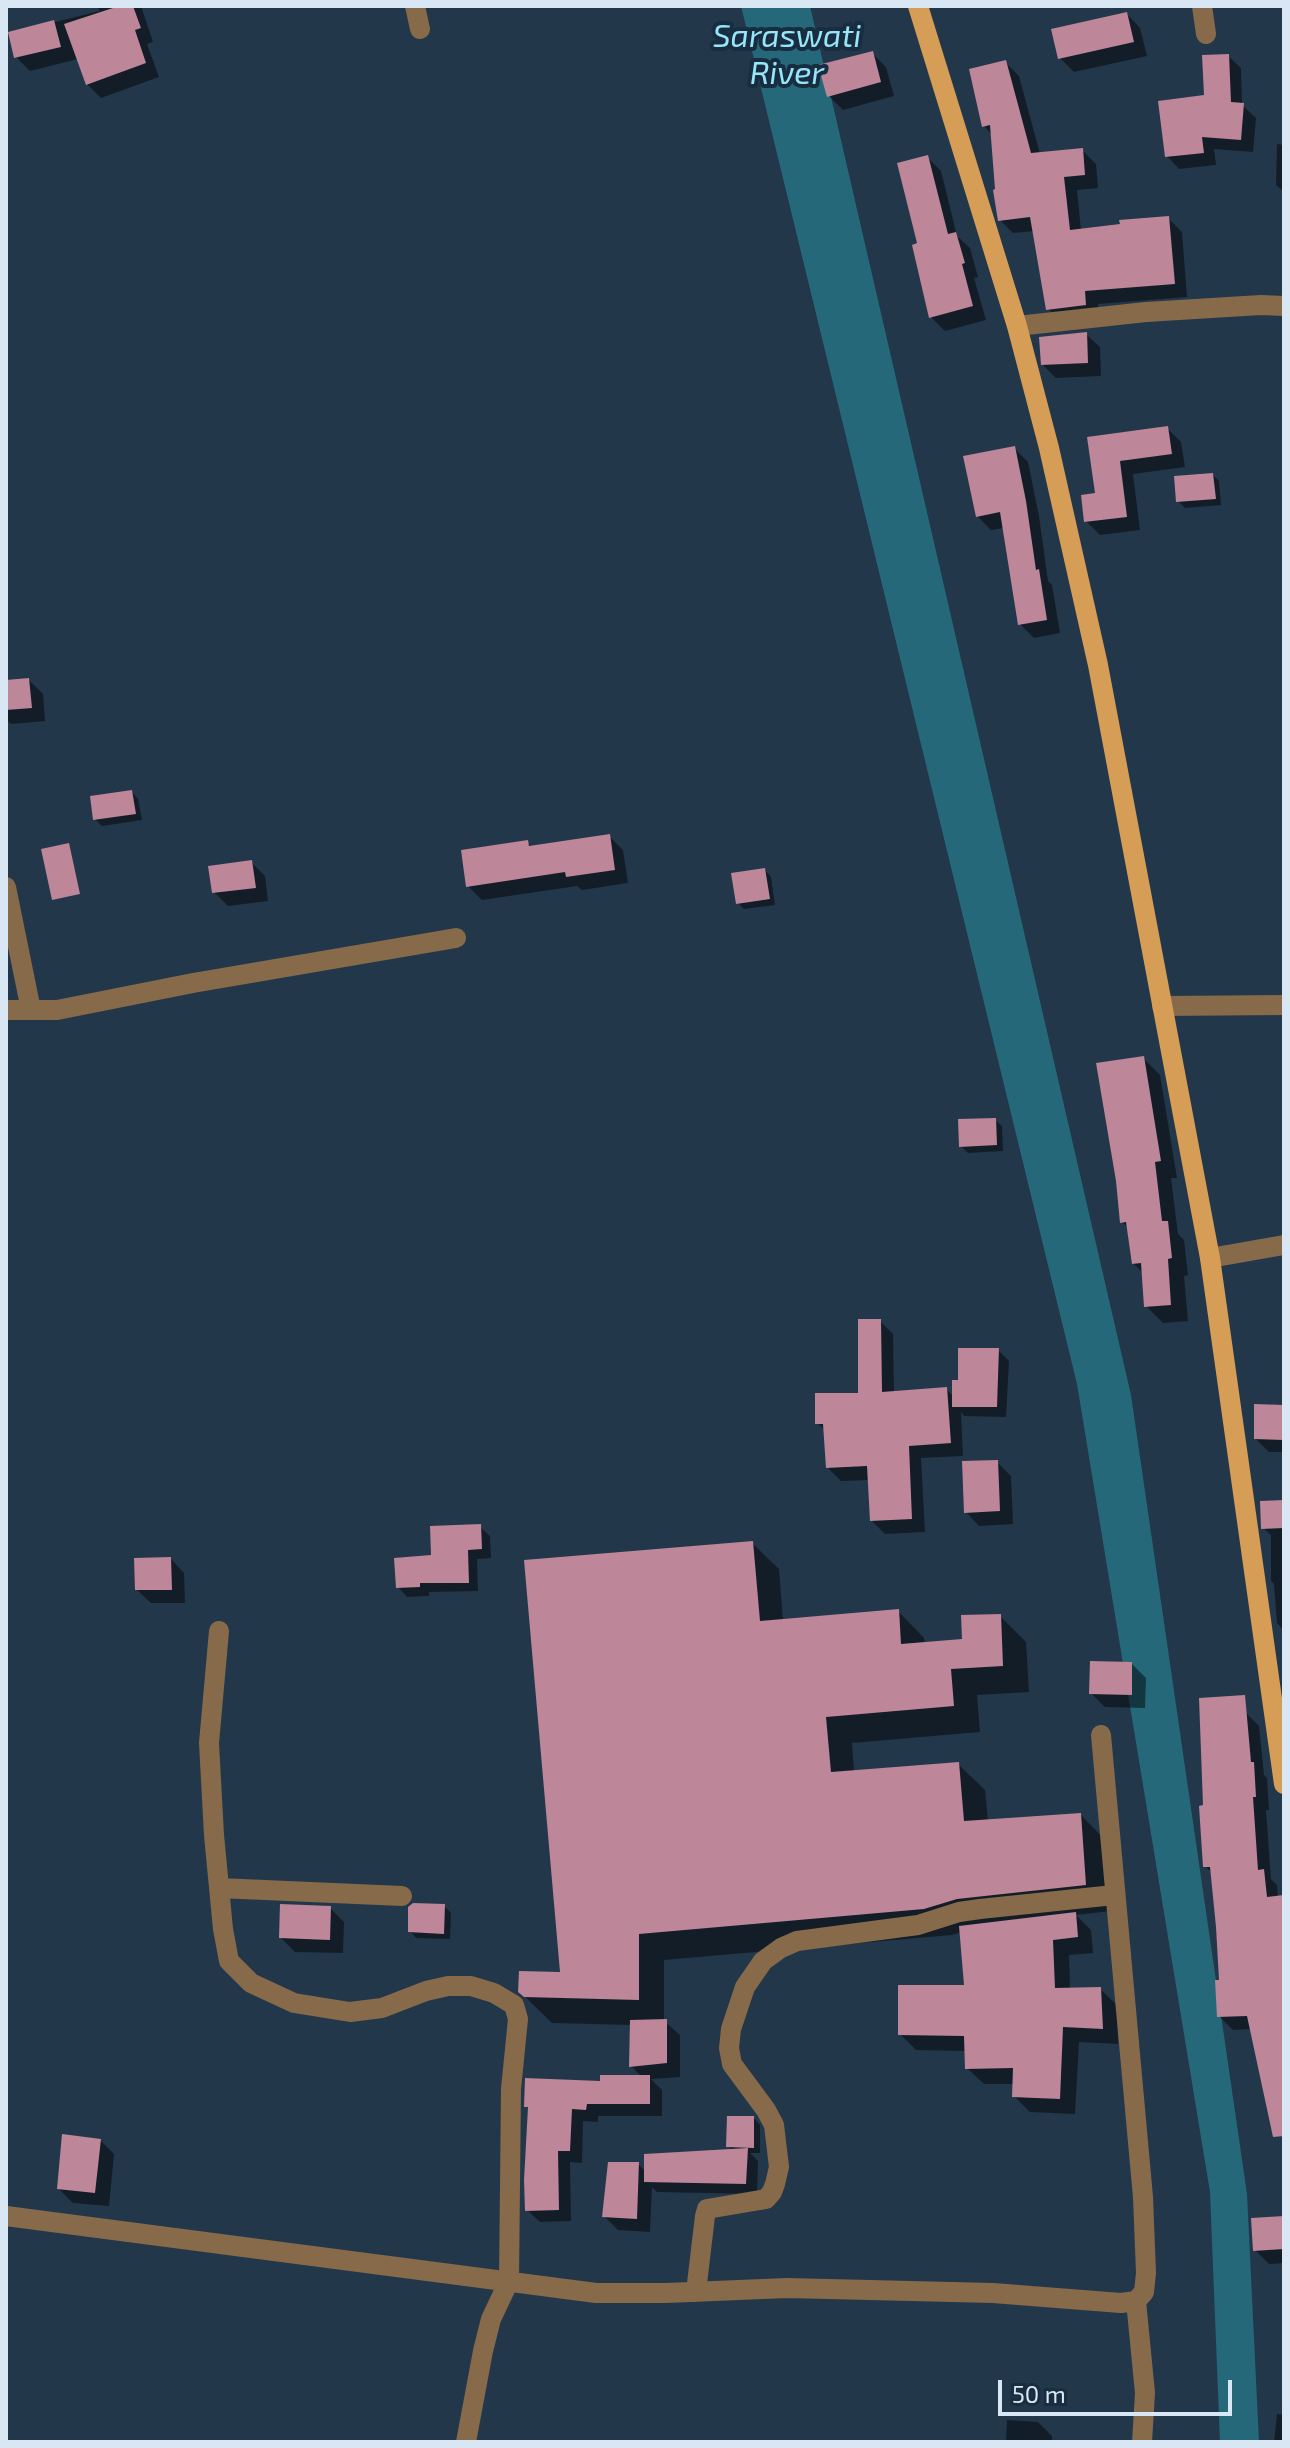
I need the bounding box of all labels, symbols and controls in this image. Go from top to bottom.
water label: Saraswati River [713,17,861,92]
scale bar [1002,2364,1236,2414]
text: 50 m [1012,2379,1066,2408]

